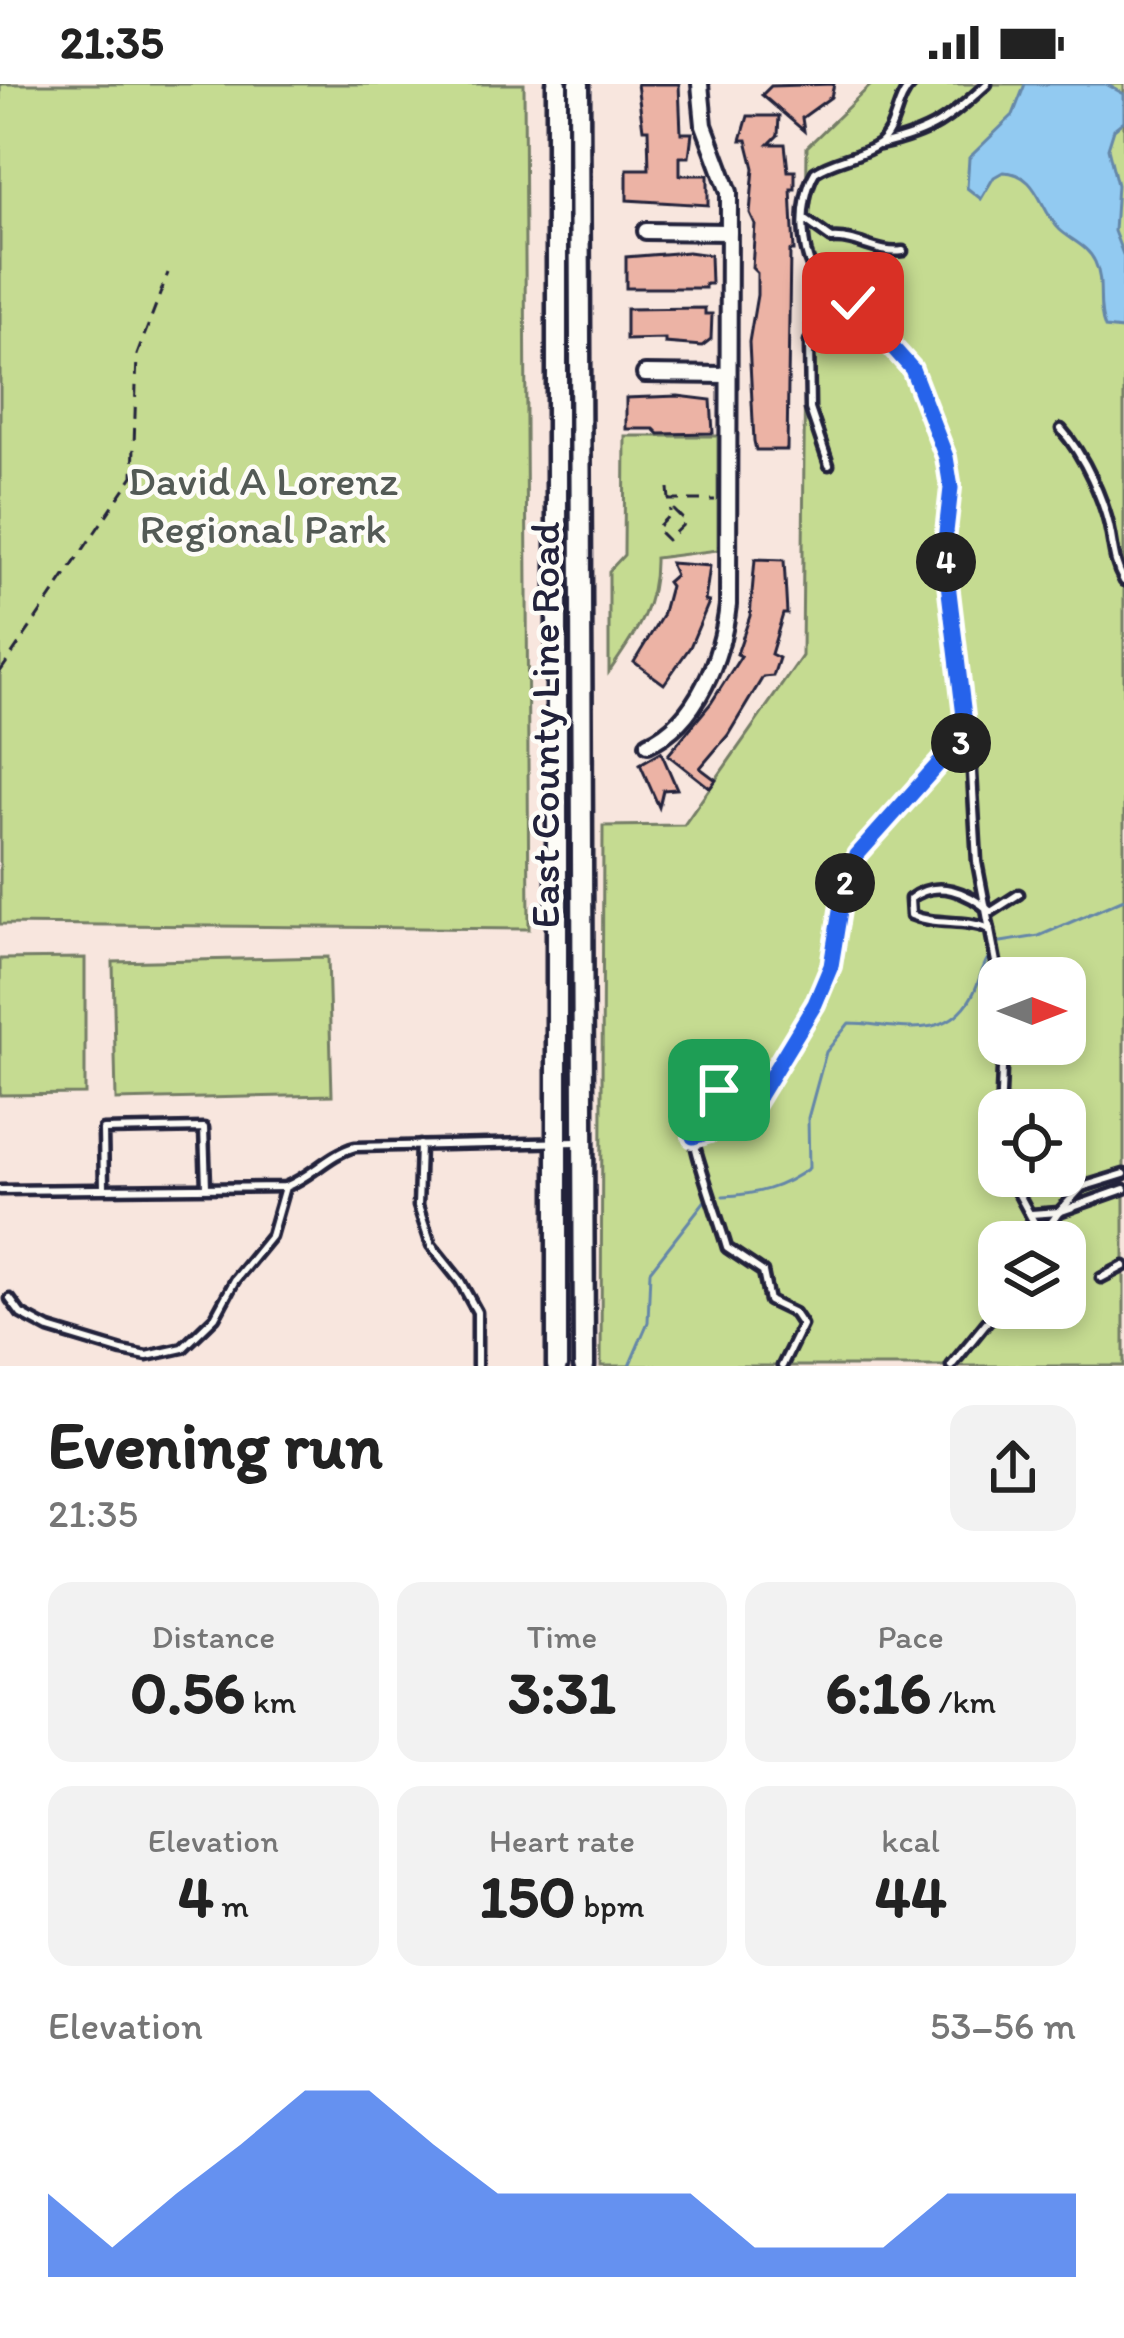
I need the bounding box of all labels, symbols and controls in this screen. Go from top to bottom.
text: 21:35 [60,15,164,69]
pin [802,252,904,354]
icon: check [820,270,886,336]
park label: David A Lorenz Regional Park [128,455,398,554]
street label: East County Line Road [519,522,570,928]
pin: 4 [916,532,976,592]
text: 4 [936,542,956,581]
pin: 3 [931,713,991,773]
text: 3 [952,723,970,762]
pin: 2 [815,853,875,913]
text: 2 [836,863,854,902]
north arrow [978,957,1086,1065]
map controls [978,957,1086,1329]
pin [668,1039,770,1141]
icon: arrive [686,1057,752,1123]
button: locate [978,1089,1086,1197]
button: layers [978,1221,1086,1329]
text: Evening run [48,1405,383,1485]
button: share [950,1405,1076,1531]
text: 21:35 [48,1490,138,1537]
text: Distance [152,1617,275,1656]
text: Time [527,1617,597,1656]
text: Pace [878,1617,944,1656]
text: 0.56 [130,1656,245,1728]
text: 3:31 [508,1656,616,1728]
text: 6:16 [825,1656,931,1728]
text: km [245,1682,296,1721]
text: /km [931,1682,996,1721]
text: Elevation [148,1821,279,1860]
text: Heart rate [489,1821,635,1860]
text: kcal [881,1821,940,1860]
text: 4 [178,1860,214,1932]
text: 150 [480,1860,576,1932]
text: 44 [875,1860,947,1932]
text: m [214,1886,249,1925]
text: bpm [576,1886,644,1925]
text: Elevation [48,2002,203,2049]
text: 53–56 m [930,2002,1076,2049]

